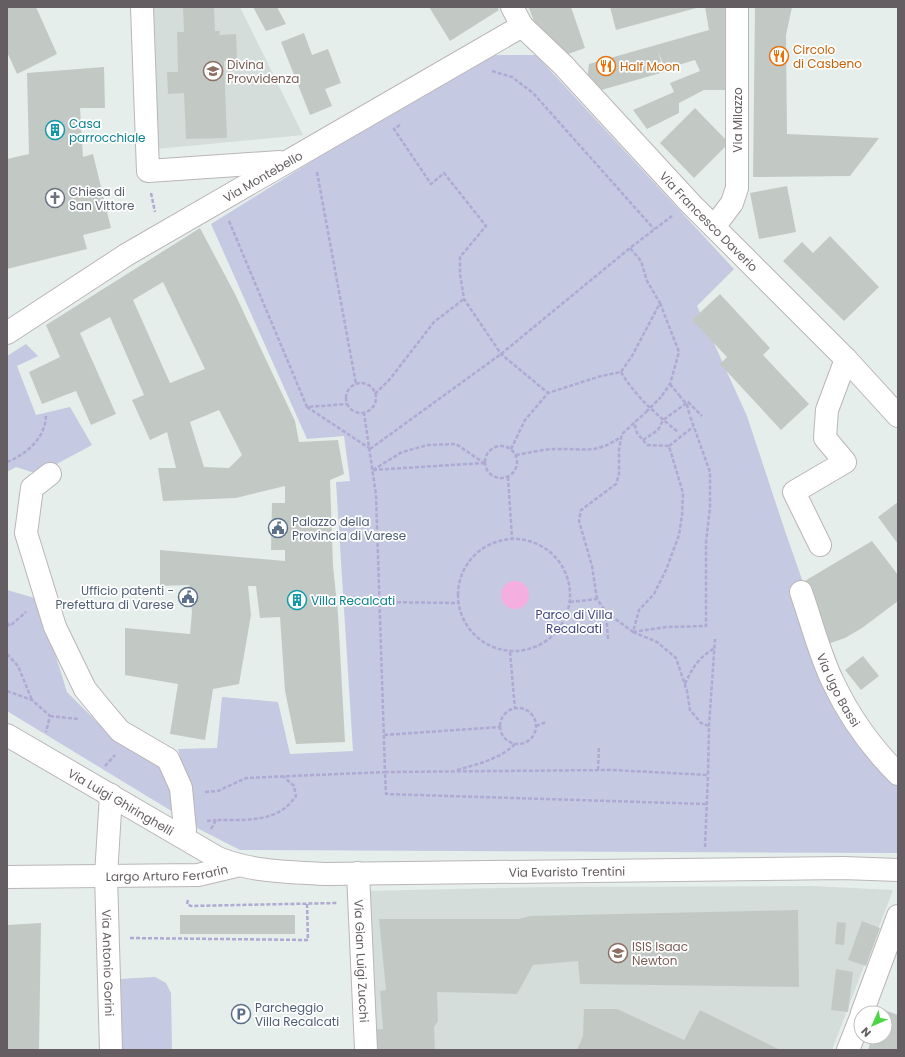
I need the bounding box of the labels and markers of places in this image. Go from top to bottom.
place label: Circolo di Casbeno [793,41,862,72]
restaurant icon: Circolo di Casbeno [768,45,790,67]
restaurant icon: Half Moon [595,55,617,77]
place label: Divina Provvidenza [227,56,299,87]
place label: Half Moon [620,58,680,75]
school or university icon: Divina Provvidenza [202,60,224,82]
place label: Casa parrocchiale [69,115,146,146]
building icon: Casa parrocchiale [44,119,66,141]
place label: Chiesa di San Vittore [69,183,134,214]
church icon: Chiesa di San Vittore [44,187,66,209]
place label: Palazzo della Provincia di Varese [292,513,406,544]
public building icon: Palazzo della Provincia di Varese [267,517,289,539]
place label: Ufficio patenti - Prefettura di Varese [55,582,174,613]
public building icon: Ufficio patenti - Prefettura di Varese [177,586,199,608]
building icon: Villa Recalcati [286,589,308,611]
place label: Villa Recalcati [311,592,395,609]
place label: ISIS Isaac Newton [632,938,688,969]
school or university icon: ISIS Isaac Newton [607,942,629,964]
place label: Parcheggio Villa Recalcati [255,999,339,1030]
parking icon: Parcheggio Villa Recalcati [230,1003,252,1025]

